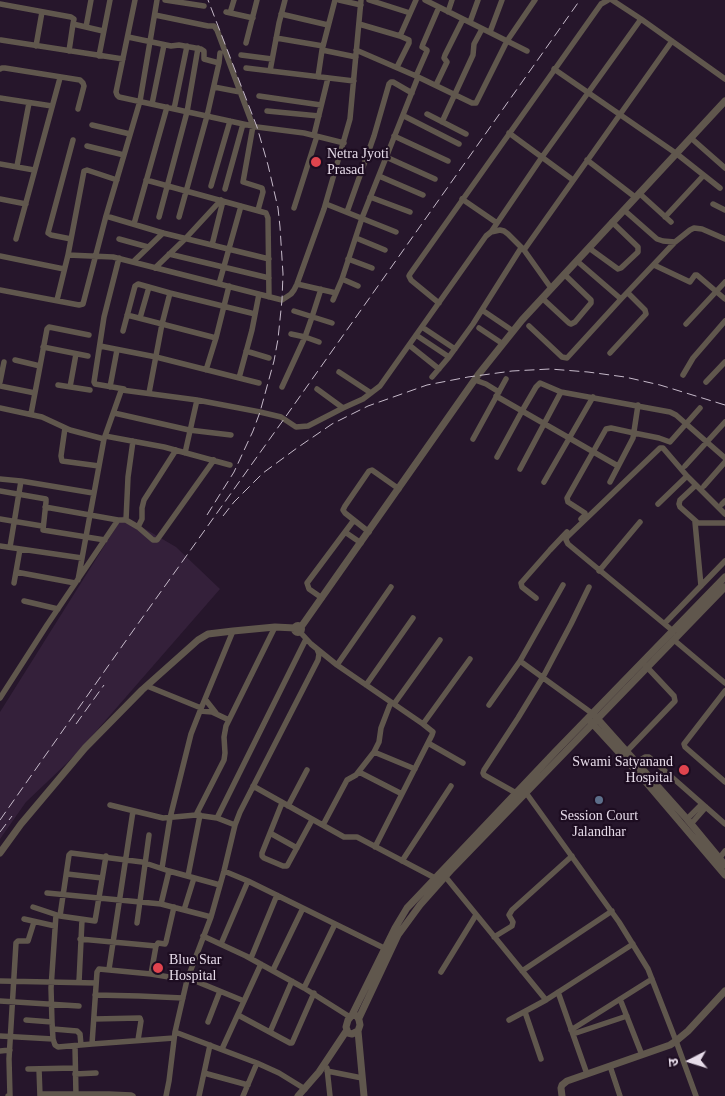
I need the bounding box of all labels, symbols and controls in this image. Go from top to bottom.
place label: Netra Jyoti Prasad [327,146,396,178]
marker: Netra Jyoti Prasad [309,155,323,169]
place label: Swami Satyanand Hospital [557,754,673,786]
marker: Swami Satyanand Hospital [677,763,691,777]
marker: Session Court Jalandhar [593,794,605,806]
place label: Session Court Jalandhar [554,808,644,840]
place label: Blue Star Hospital [169,952,228,984]
marker: Blue Star Hospital [151,961,165,975]
north arrow [665,1036,715,1086]
text: उ [665,1057,684,1067]

